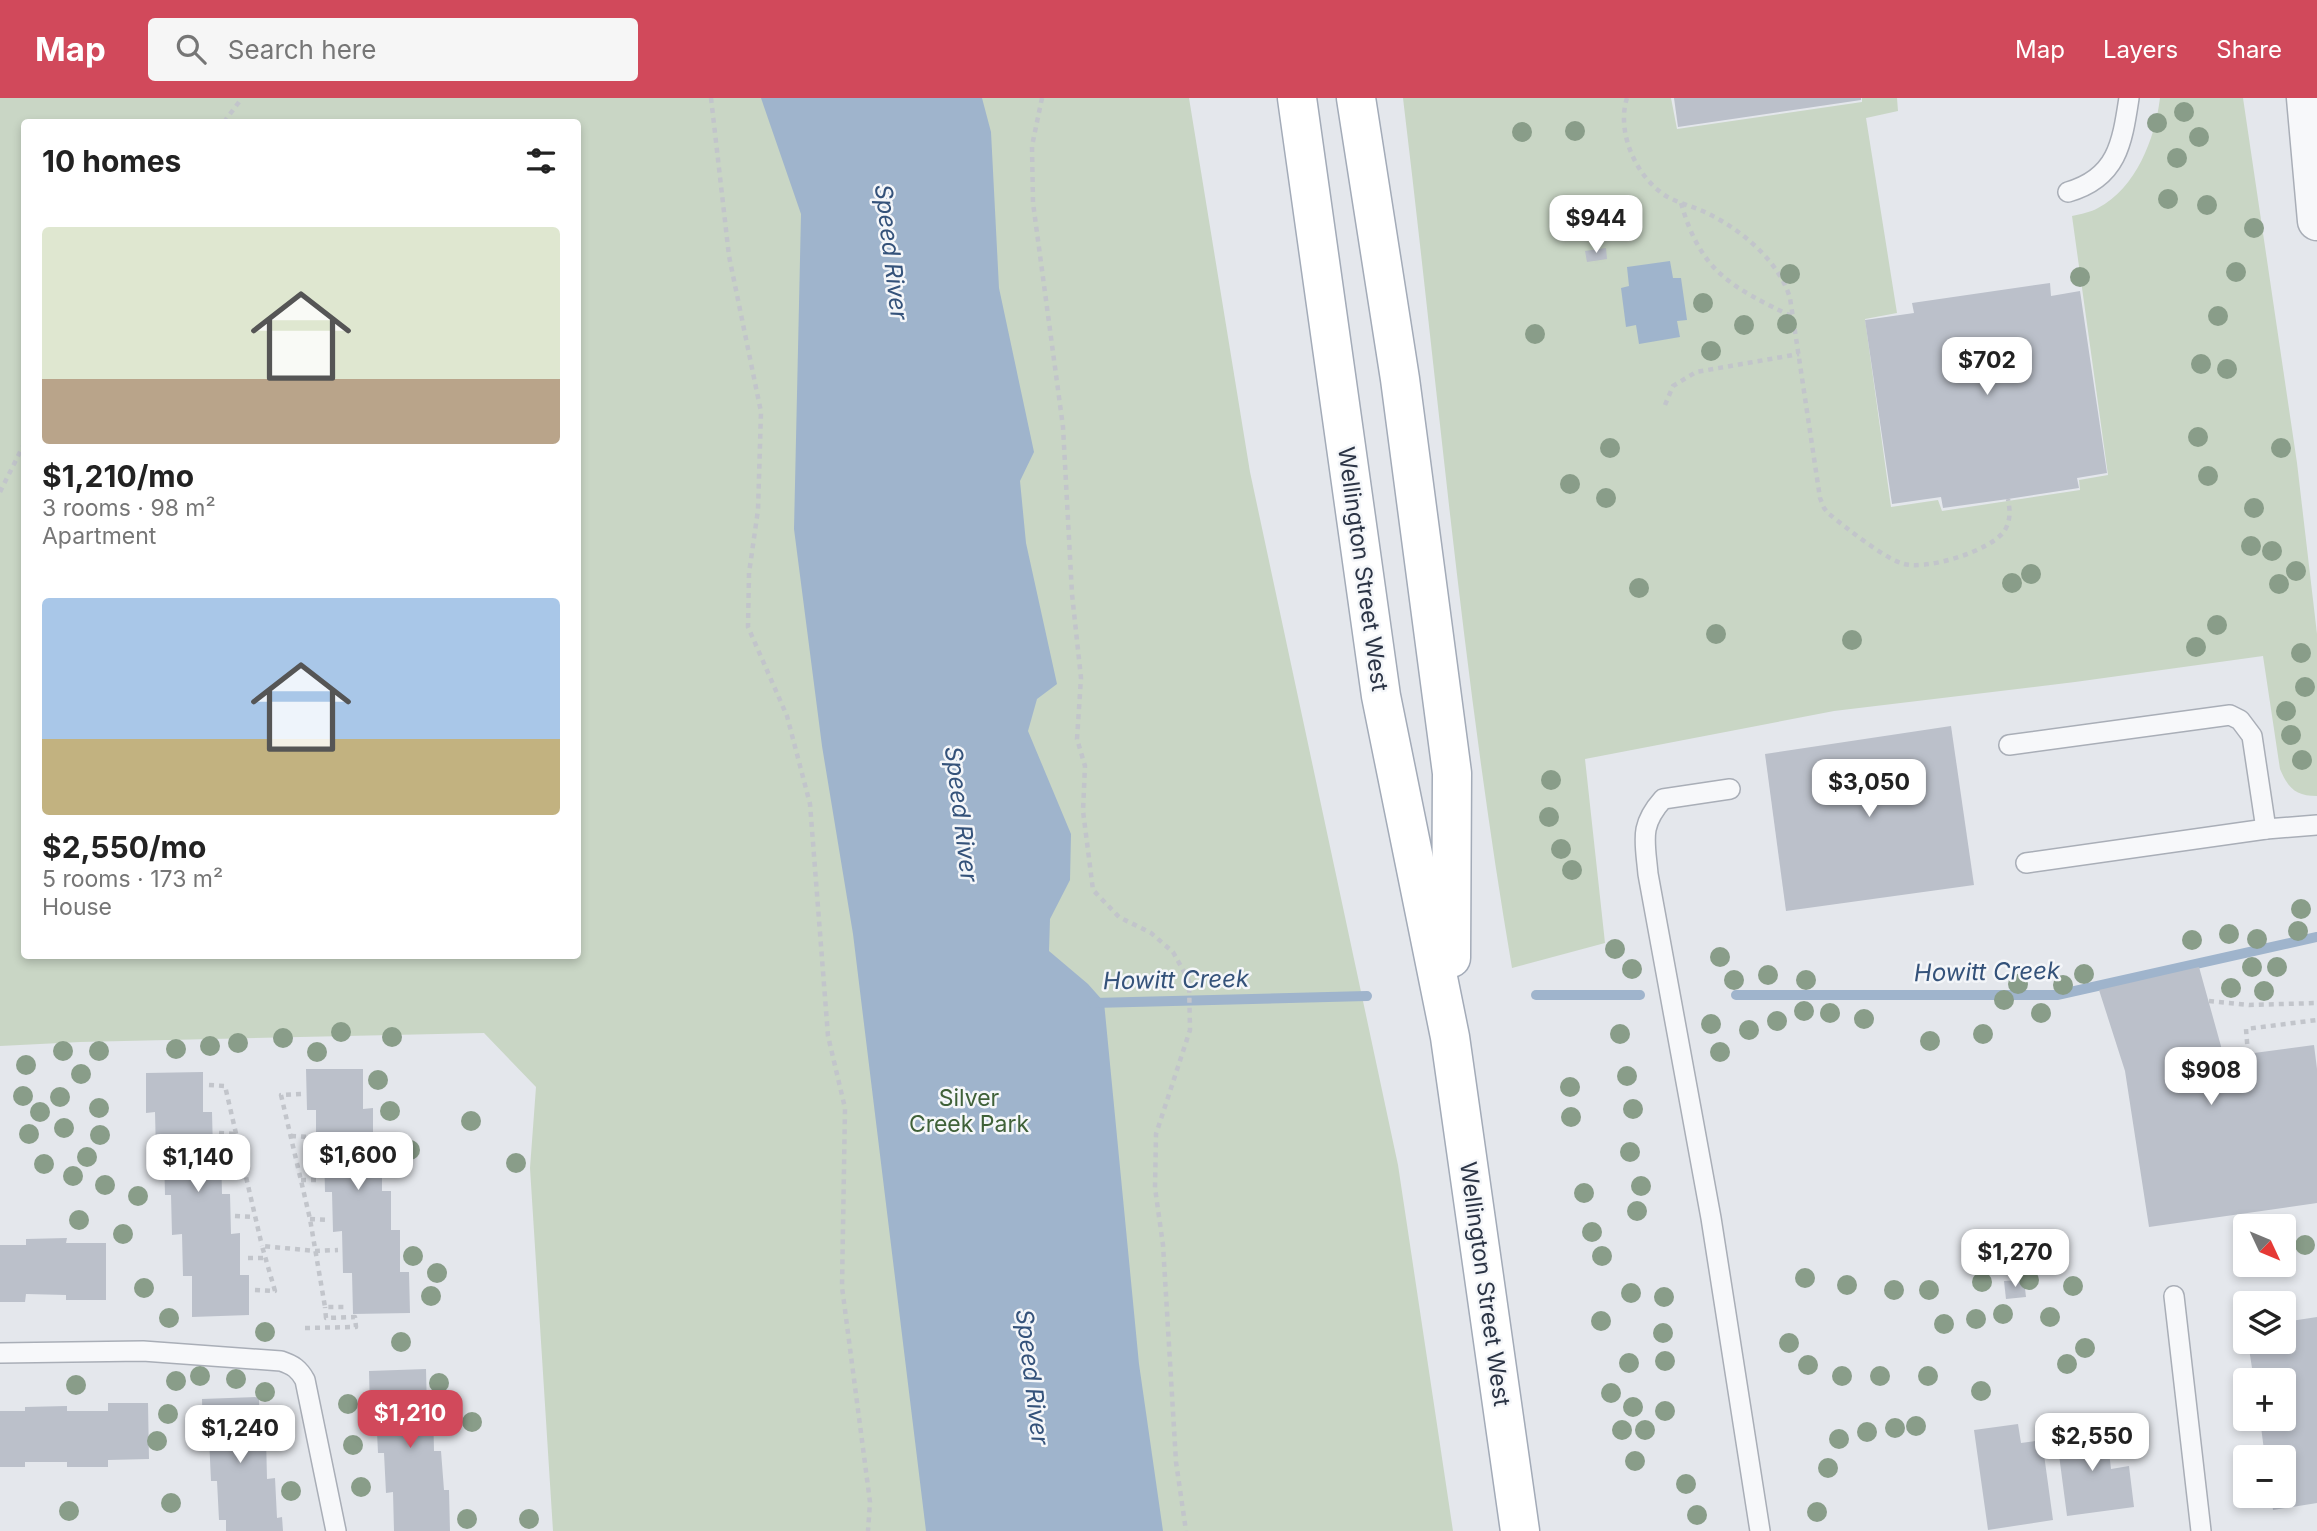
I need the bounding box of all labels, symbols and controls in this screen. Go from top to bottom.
search box [148,18,638,81]
text: Map [35,29,106,69]
icon: search [172,30,210,68]
text: Search here [228,34,376,65]
text: Map [2015,35,2065,64]
text: Layers [2103,35,2178,64]
text: Share [2216,35,2282,64]
icon: filters [522,142,560,180]
text: 10 homes [42,143,181,179]
water label: Speed River [869,183,914,322]
pin: $944 [1555,195,1637,255]
text: $944 [1565,204,1627,232]
icon: home [238,273,364,399]
pin: $702 [1946,338,2028,397]
text: $702 [1958,346,2016,374]
street label: Wellington Street West [1332,445,1394,693]
text: $1,210/mo [42,458,194,494]
text: 3 rooms · 98 m² [42,494,216,522]
text: Apartment [42,522,156,550]
icon: home [238,644,364,770]
water label: Speed River [939,745,984,884]
pin: $3,050 [1812,760,1926,819]
text: $3,050 [1828,768,1910,796]
text: $2,550/mo [42,829,206,865]
text: 5 rooms · 173 m² [42,865,223,893]
text: House [42,893,112,921]
water label: Howitt Creek [1914,956,2061,987]
water label: Howitt Creek [1103,964,1250,995]
pin: $908 [2170,1048,2252,1107]
text: $908 [2181,1056,2241,1084]
park label: Silver Creek Park [909,1084,1029,1138]
pin: $1,600 [301,1132,415,1192]
pin: $1,140 [141,1134,255,1194]
text: $1,600 [319,1141,397,1169]
text: $1,140 [162,1143,234,1171]
street label: Wellington Street West [1454,1160,1516,1408]
north arrow [2233,1214,2296,1278]
map controls [2233,1214,2296,1508]
pin: $1,270 [1958,1230,2072,1289]
text: $1,270 [1977,1238,2053,1266]
button: layers [2233,1291,2296,1354]
water label: Speed River [1010,1308,1055,1447]
button: + [2233,1368,2296,1431]
pin: $1,210 [353,1390,467,1450]
text: $1,210 [374,1399,446,1427]
pin: $1,240 [183,1406,297,1465]
text: $1,240 [201,1414,279,1442]
pin: $2,550 [2035,1414,2149,1473]
text: $2,550 [2051,1422,2133,1450]
button: − [2233,1445,2296,1508]

